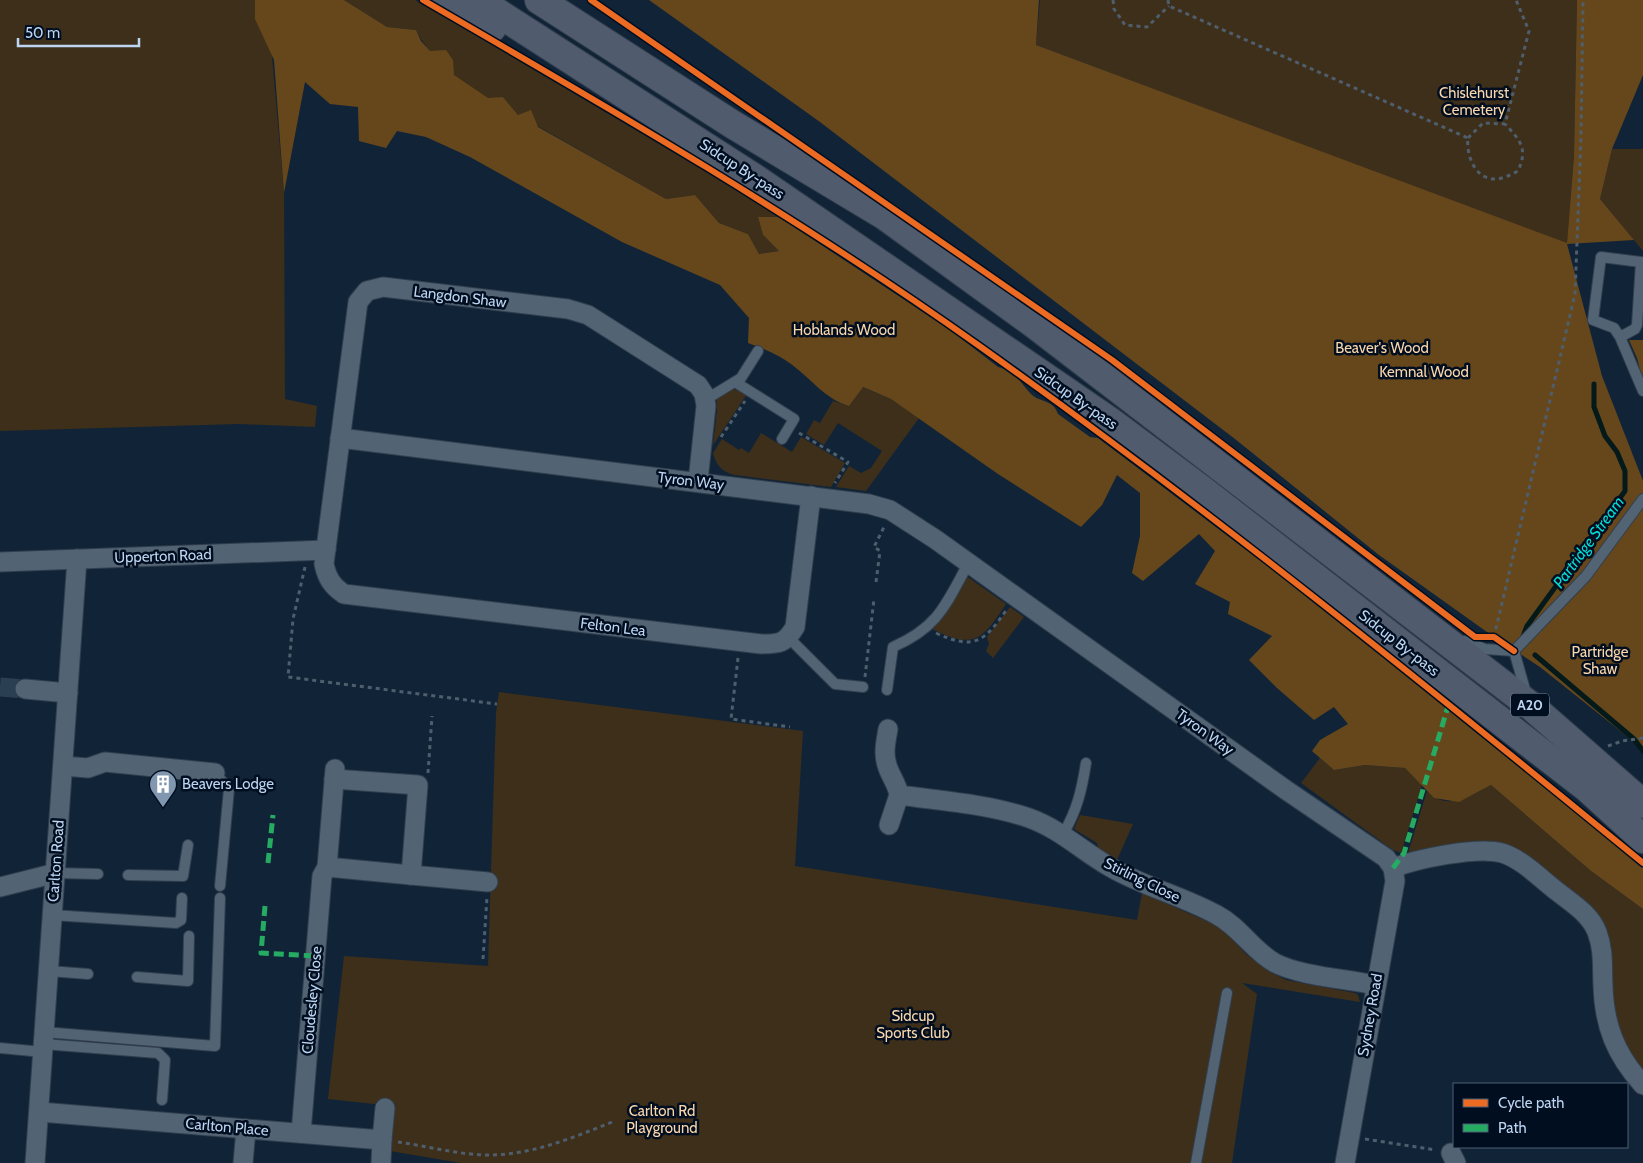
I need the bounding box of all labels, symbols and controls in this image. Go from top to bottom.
scale bar [18,15,139,47]
text: 50 m [25,24,60,42]
park label: Chislehurst Cemetery [1439,84,1509,119]
street label: Sidcup By-pass [696,135,788,203]
street label: Langdon Shaw [412,282,508,312]
park label: Hoblands Wood [793,321,895,339]
park label: Beaver's Wood [1335,339,1429,357]
street label: Sidcup By-pass [1031,363,1121,433]
park label: Kemnal Wood [1379,363,1469,381]
street label: Tyron Way [657,468,726,494]
water label: Partridge Stream [1549,493,1628,592]
street label: Upperton Road [114,545,212,567]
street label: Sidcup By-pass [1355,606,1443,680]
street label: Felton Lea [579,614,647,640]
park label: Partridge Shaw [1572,643,1629,678]
road number: A20 [1511,694,1549,716]
street label: Tyron Way [1173,705,1238,759]
building icon: Beavers Lodge [148,769,178,808]
place label: Beavers Lodge [182,775,274,793]
street label: Carlton Road [44,819,68,903]
street label: Stirling Close [1101,854,1183,906]
street label: Cloudesley Close [298,945,326,1055]
street label: Sydney Road [1354,972,1386,1058]
park label: Sidcup Sports Club [876,1007,950,1042]
legend [1453,1083,1628,1148]
text: Cycle path [1498,1094,1564,1112]
park label: Carlton Rd Playground [626,1102,698,1137]
street label: Carlton Place [185,1114,270,1140]
text: Path [1498,1119,1527,1137]

